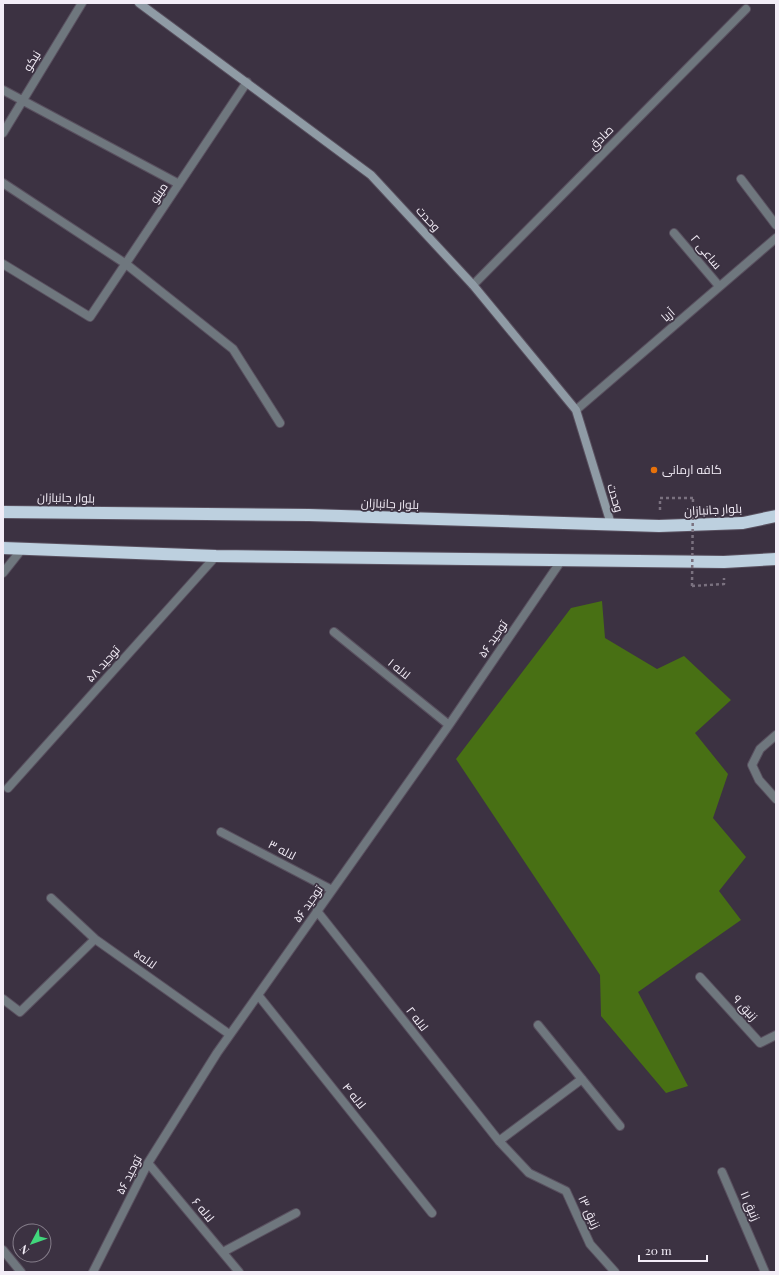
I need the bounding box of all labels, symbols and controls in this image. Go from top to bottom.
street label: نیکو [19,47,44,74]
street label: صادق [584,121,616,153]
street label: مینو [145,179,171,206]
street label: وحدت [413,202,445,234]
street label: ساعی ۲ [688,231,726,272]
street label: آریا [657,303,678,325]
place label: کافه ارمانی [662,461,722,477]
marker: کافه ارمانی [649,465,659,475]
street label: وحدت [604,481,628,514]
street label: بلوار جانبازان [37,488,95,506]
street label: بلوار جانبازان [361,494,419,512]
street label: بلوار جانبازان [684,499,742,519]
street label: توحید ۵۶ [474,616,511,660]
street label: توحید ۵۸ [82,641,123,685]
street label: لاله ۱ [385,654,414,682]
street label: لاله ۳ [266,835,299,863]
street label: توحید ۵۶ [289,881,326,925]
street label: لاله۵ [131,945,160,972]
street label: زنبق ۹ [730,991,762,1024]
street label: لاله ۲ [403,1003,432,1034]
street label: لاله ۴ [339,1079,370,1112]
street label: توحید ۵۶ [111,1151,145,1197]
street label: زنبق ۱۱ [737,1188,764,1223]
street label: زنبق ۱۳ [575,1192,605,1231]
street label: لاله ۶ [189,1194,218,1225]
north arrow [12,1223,52,1263]
scale bar [639,1237,707,1263]
text: N [16,1242,32,1258]
text: 20 m [645,1242,672,1258]

